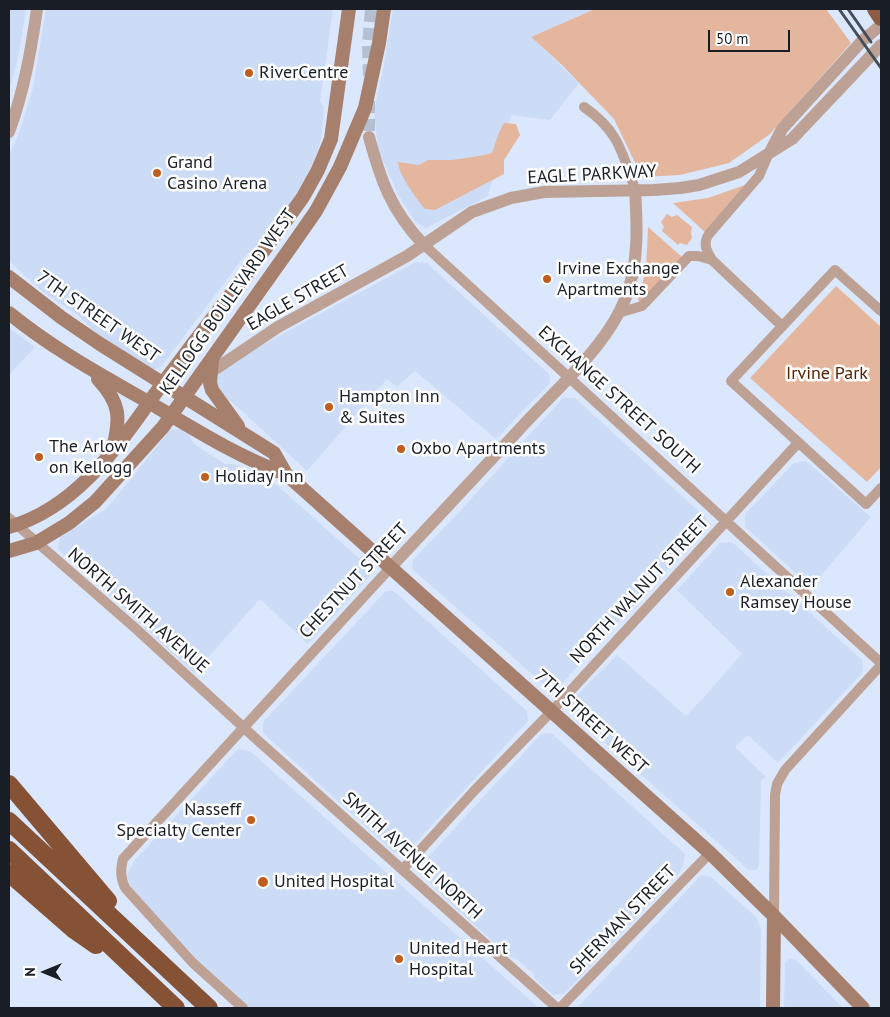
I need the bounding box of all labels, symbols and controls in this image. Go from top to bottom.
scale bar [710,20,792,52]
text: 50 m [716,29,749,48]
place label: RiverCentre [259,62,348,84]
marker: RiverCentre [243,67,255,79]
place label: Grand Casino Arena [167,152,267,194]
street label: EAGLE PARKWAY [527,161,657,189]
marker: Grand Casino Arena [151,167,163,179]
street label: KELLOGG BOULEVARD WEST [155,205,301,399]
place label: Irvine Exchange Apartments [557,258,680,300]
street label: EAGLE STREET [243,260,353,336]
street label: 7TH STREET WEST [32,267,164,367]
marker: Irvine Exchange Apartments [541,273,553,285]
street label: EXCHANGE STREET SOUTH [534,322,704,478]
park label: Irvine Park [786,363,868,385]
place label: Hampton Inn & Suites [339,386,440,428]
marker: Hampton Inn & Suites [323,401,335,413]
place label: The Arlow on Kellogg [49,436,132,478]
place label: Oxbo Apartments [411,438,545,460]
marker: Oxbo Apartments [395,443,407,455]
marker: The Arlow on Kellogg [33,451,45,463]
place label: Holiday Inn [215,466,304,488]
marker: Holiday Inn [199,471,211,483]
street label: NORTH WALNUT STREET [566,512,714,668]
street label: CHESTNUT STREET [295,519,413,643]
street label: NORTH SMITH AVENUE [63,544,213,678]
place label: Alexander Ramsey House [740,571,852,614]
marker: Alexander Ramsey House [724,586,736,598]
street label: 7TH STREET WEST [530,665,652,779]
street label: SMITH AVENUE NORTH [338,788,486,924]
place label: Nasseff Specialty Center [117,799,241,842]
marker: Nasseff Specialty Center [245,814,257,826]
street label: SHERMAN STREET [565,861,681,979]
place label: United Hospital [274,871,394,893]
marker: United Hospital [256,875,270,889]
place label: United Heart Hospital [409,938,508,981]
north arrow [20,947,70,997]
marker: United Heart Hospital [393,953,405,965]
text: N [21,967,39,977]

